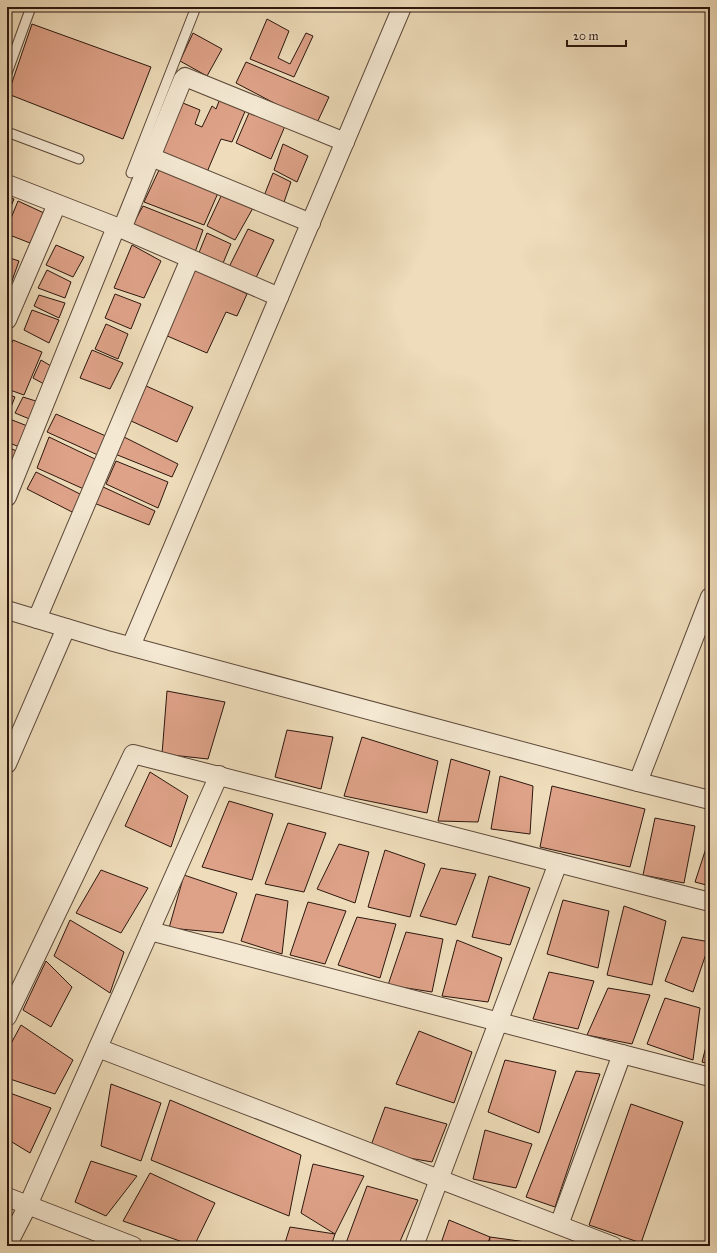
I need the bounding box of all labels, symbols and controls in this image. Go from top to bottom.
scale bar [567,22,626,48]
text: 20 m [573,29,599,43]

